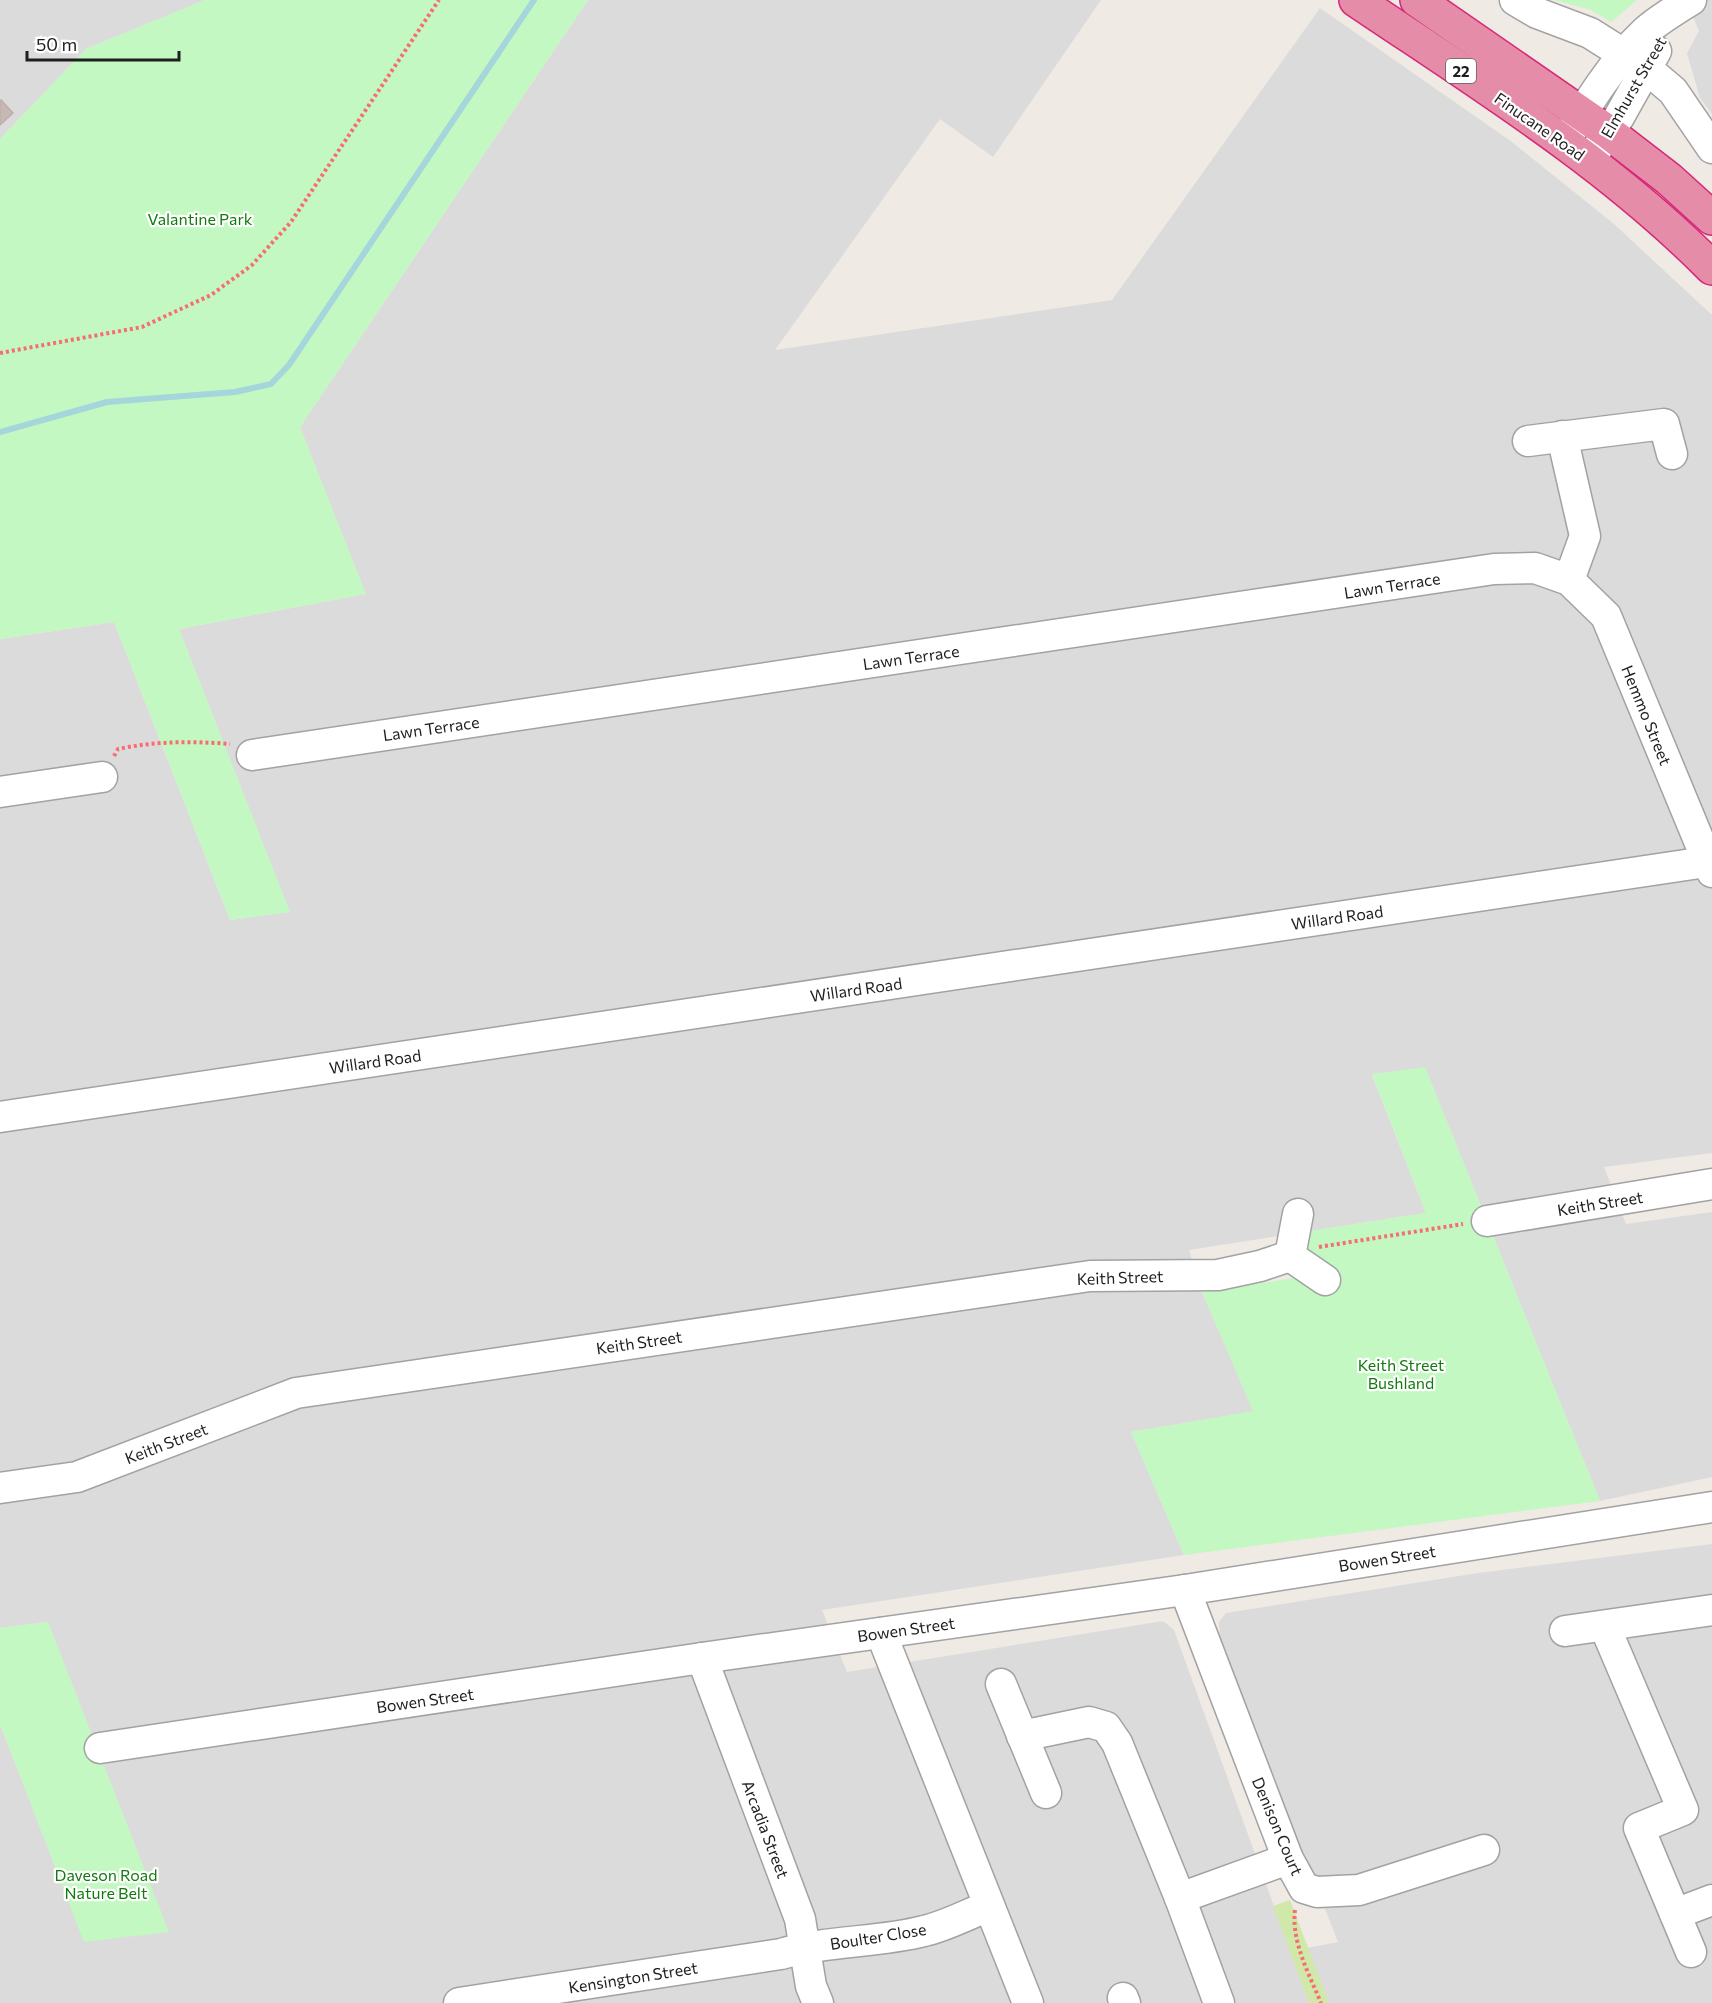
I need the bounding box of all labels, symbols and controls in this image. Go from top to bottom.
scale bar [27,24,178,62]
text: 50 m [36,33,77,55]
street label: Elmhurst Street [1596,33,1670,141]
road number: 22 [1446,59,1476,83]
street label: Finucane Road [1491,88,1589,164]
park label: Valantine Park [148,209,253,228]
street label: Lawn Terrace [1343,568,1441,602]
street label: Lawn Terrace [862,641,960,673]
street label: Hemmo Street [1618,662,1676,768]
street label: Lawn Terrace [382,712,480,744]
street label: Willard Road [1290,901,1384,933]
street label: Willard Road [809,973,903,1005]
street label: Willard Road [328,1045,422,1077]
street label: Keith Street [1556,1187,1645,1219]
street label: Keith Street [1076,1266,1164,1288]
street label: Keith Street [595,1326,684,1357]
park label: Keith Street Bushland [1358,1355,1445,1392]
street label: Keith Street [122,1418,210,1467]
street label: Bowen Street [1337,1541,1437,1575]
street label: Bowen Street [856,1613,956,1645]
street label: Bowen Street [375,1684,475,1716]
street label: Denison Court [1249,1774,1307,1878]
street label: Arcadia Street [739,1777,794,1881]
park label: Daveson Road Nature Belt [55,1865,157,1902]
street label: Boulter Close [828,1919,928,1953]
street label: Kensington Street [567,1957,699,1997]

